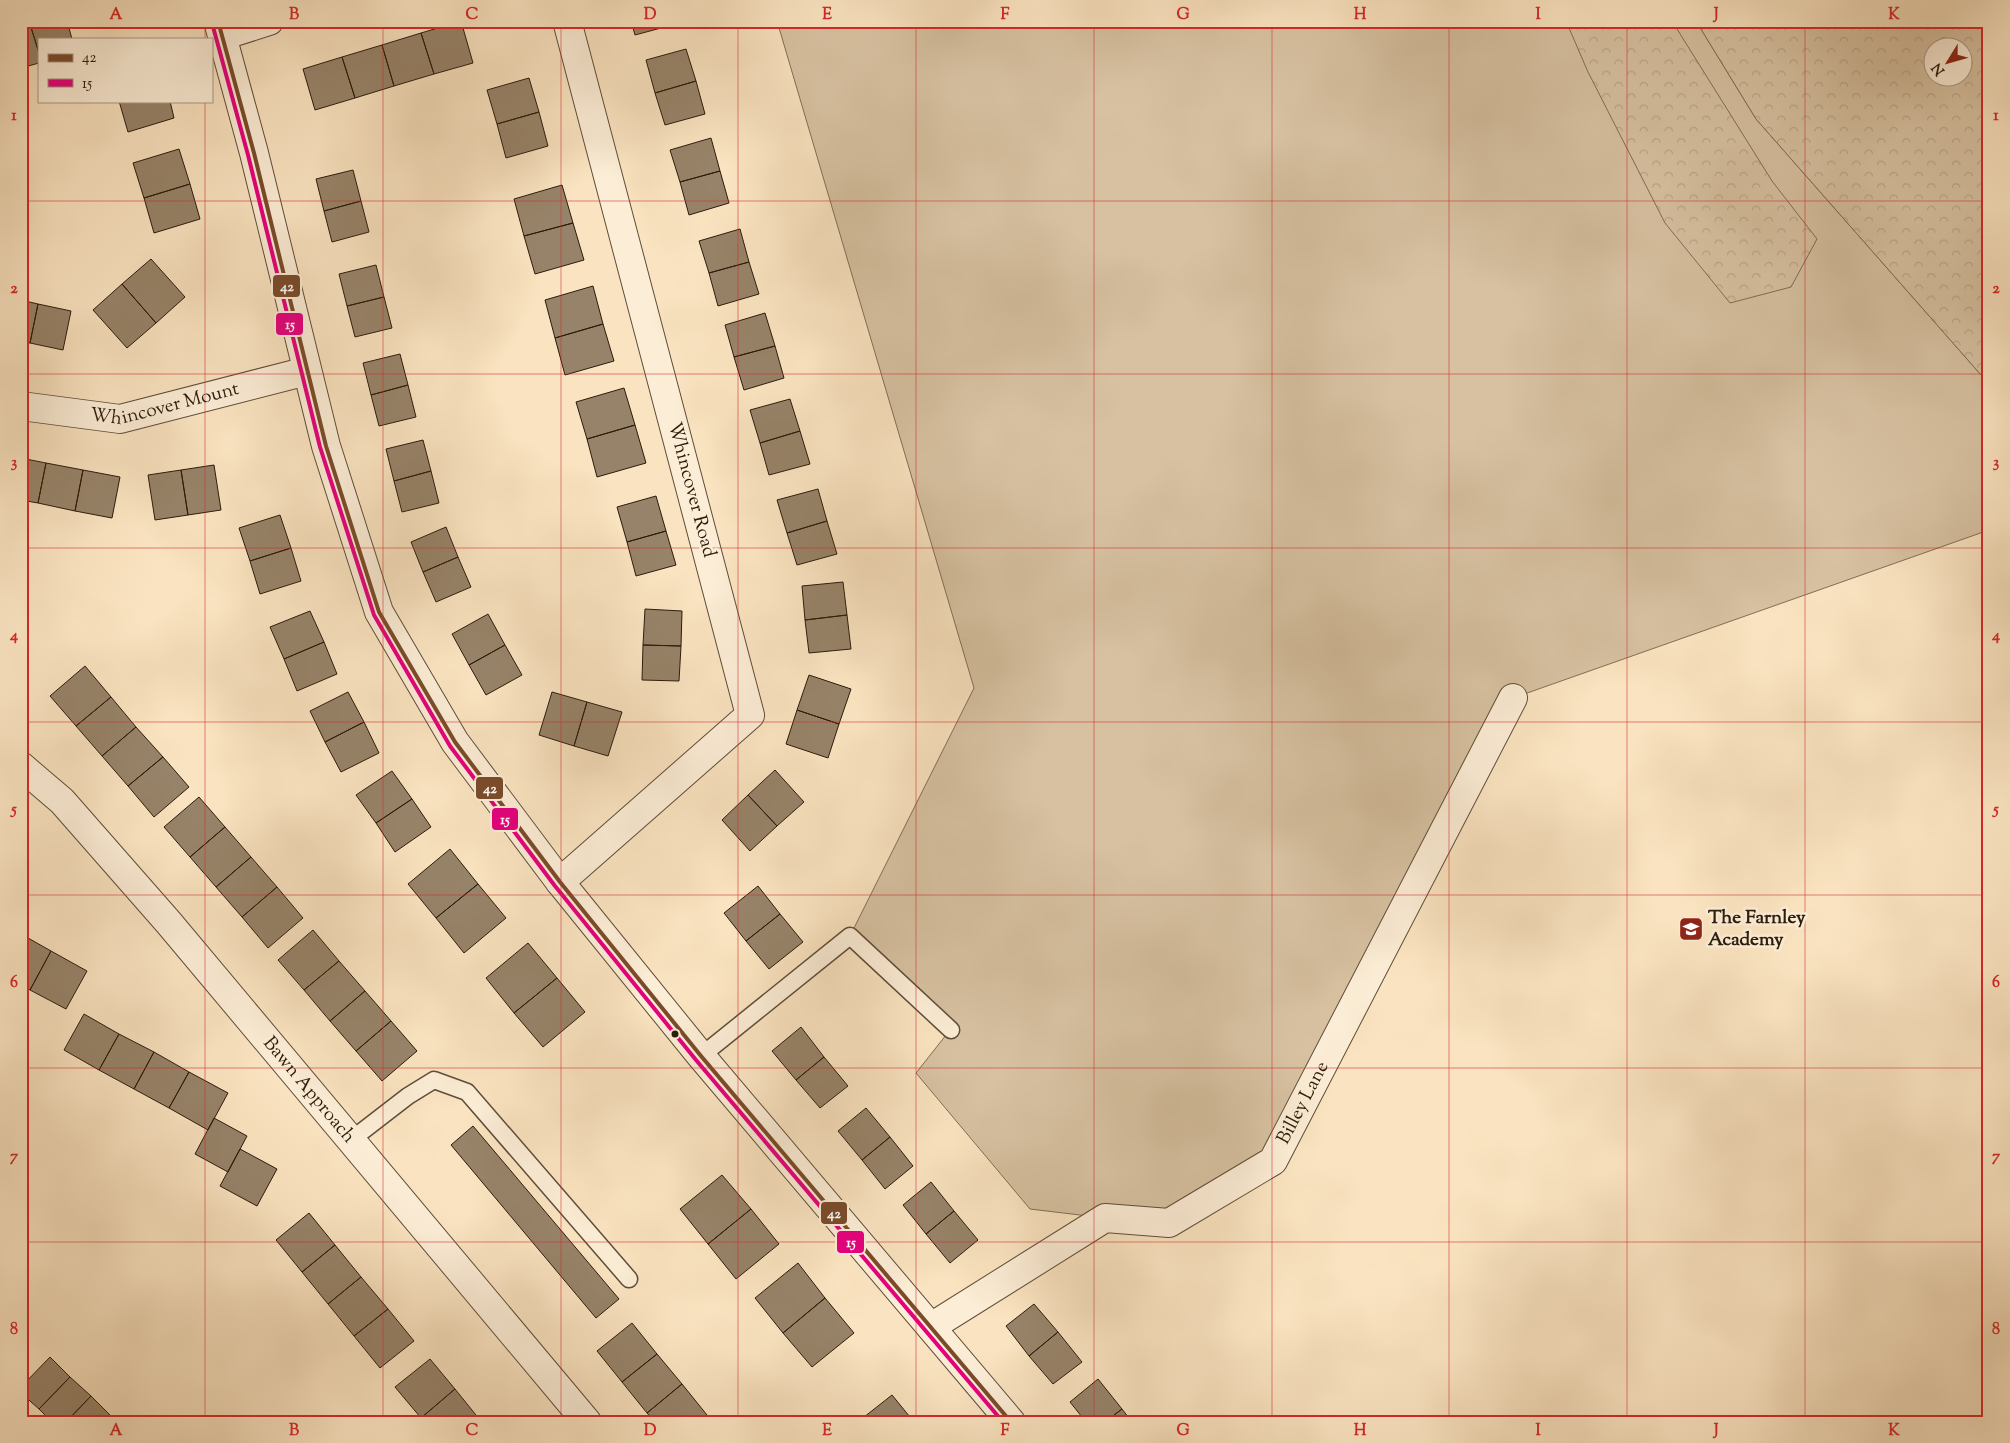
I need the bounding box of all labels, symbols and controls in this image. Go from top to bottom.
text: A [110,4,123,27]
text: B [289,4,299,27]
text: C [466,4,479,27]
text: D [644,4,657,27]
text: E [822,4,832,27]
text: F [1001,4,1010,27]
text: G [1176,4,1190,27]
text: H [1354,4,1367,27]
text: I [1535,4,1541,27]
text: J [1712,4,1719,27]
text: K [1888,4,1900,27]
legend [38,38,212,102]
north arrow [1922,38,1972,88]
text: 42 [82,48,97,69]
text: N [1928,58,1951,79]
text: 15 [82,74,92,95]
text: 1 [11,105,17,128]
text: 1 [1993,105,1999,128]
line badge: 42 [272,274,301,298]
text: 2 [10,278,18,301]
text: 42 [279,278,294,298]
text: 2 [1992,278,2000,301]
line badge: 15 [275,312,304,336]
text: 15 [285,316,295,336]
street label: Whincover Mount [88,375,242,433]
street label: Whincover Road [660,419,722,561]
text: 3 [11,452,18,475]
text: 3 [1993,452,2000,475]
text: 4 [9,625,18,648]
text: 4 [1991,625,2000,648]
line badge: 42 [475,776,504,800]
text: 42 [482,780,497,800]
text: 5 [9,799,17,822]
text: 5 [1991,799,1999,822]
line badge: 15 [491,807,519,831]
text: 15 [500,811,510,831]
place label: The Farnley Academy [1708,905,1806,954]
school or university icon: The Farnley Academy [1678,916,1704,942]
text: 6 [10,972,18,995]
text: 6 [1992,972,2000,995]
unlabelled marker [670,1029,680,1039]
street label: Bawn Approach [256,1031,362,1149]
street label: Billey Lane [1270,1057,1336,1149]
text: 7 [10,1146,19,1169]
text: 7 [1992,1146,2001,1169]
line badge: 42 [820,1201,848,1225]
text: 42 [826,1205,841,1225]
line badge: 15 [836,1230,865,1254]
text: 15 [846,1234,856,1254]
text: 8 [10,1319,18,1342]
text: 8 [1992,1319,2000,1342]
text: A [110,1420,123,1443]
text: B [289,1420,299,1443]
text: C [466,1420,479,1443]
text: D [644,1420,657,1443]
text: E [822,1420,832,1443]
text: F [1001,1420,1010,1443]
text: G [1176,1420,1190,1443]
text: H [1354,1420,1367,1443]
text: I [1535,1420,1541,1443]
text: J [1712,1420,1719,1443]
text: K [1888,1420,1900,1443]

